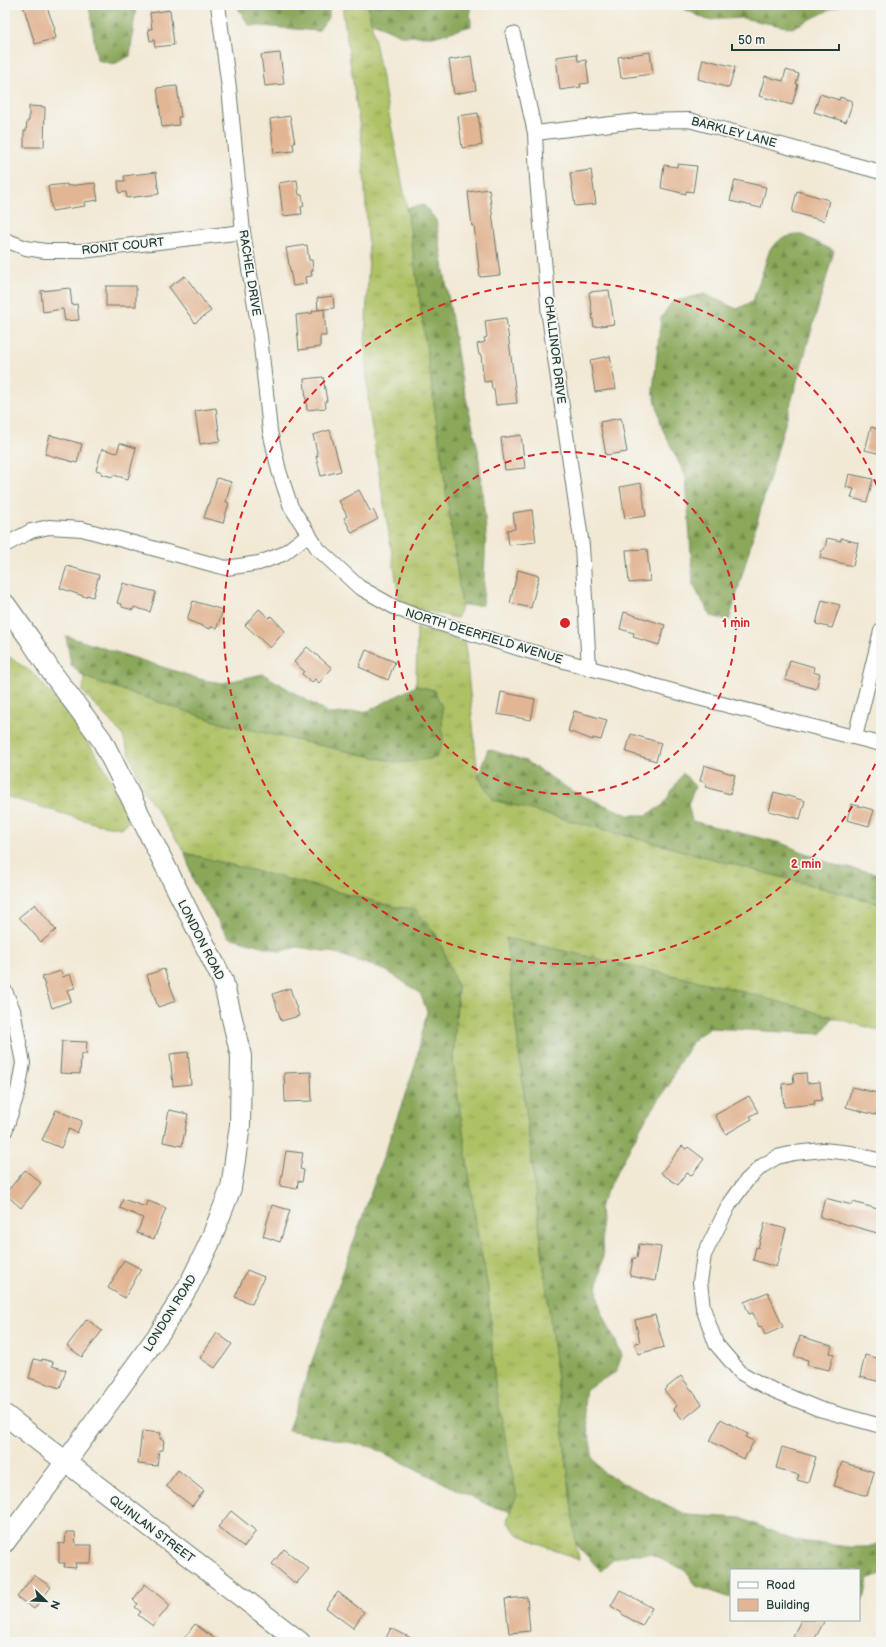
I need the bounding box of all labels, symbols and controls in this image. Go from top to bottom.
scale bar [732,26,839,52]
text: 50 m [738,33,765,48]
street label: BARKLEY LANE [689,114,778,151]
street label: RACHEL DRIVE [235,229,264,317]
street label: RONIT COURT [81,235,166,258]
street label: CHALLINOR DRIVE [540,295,569,405]
street label: NORTH DEERFIELD AVENUE [403,605,565,668]
centre of rings [558,616,572,630]
text: 1 min [722,616,750,631]
text: 2 min [791,857,821,872]
street label: LONDON ROAD [174,898,227,983]
street label: LONDON ROAD [141,1272,200,1355]
street label: QUINLAN STREET [106,1492,198,1567]
legend [730,1569,860,1621]
text: Road [766,1578,795,1593]
north arrow [26,1581,66,1621]
text: N [47,1598,62,1611]
text: Building [766,1598,810,1613]

